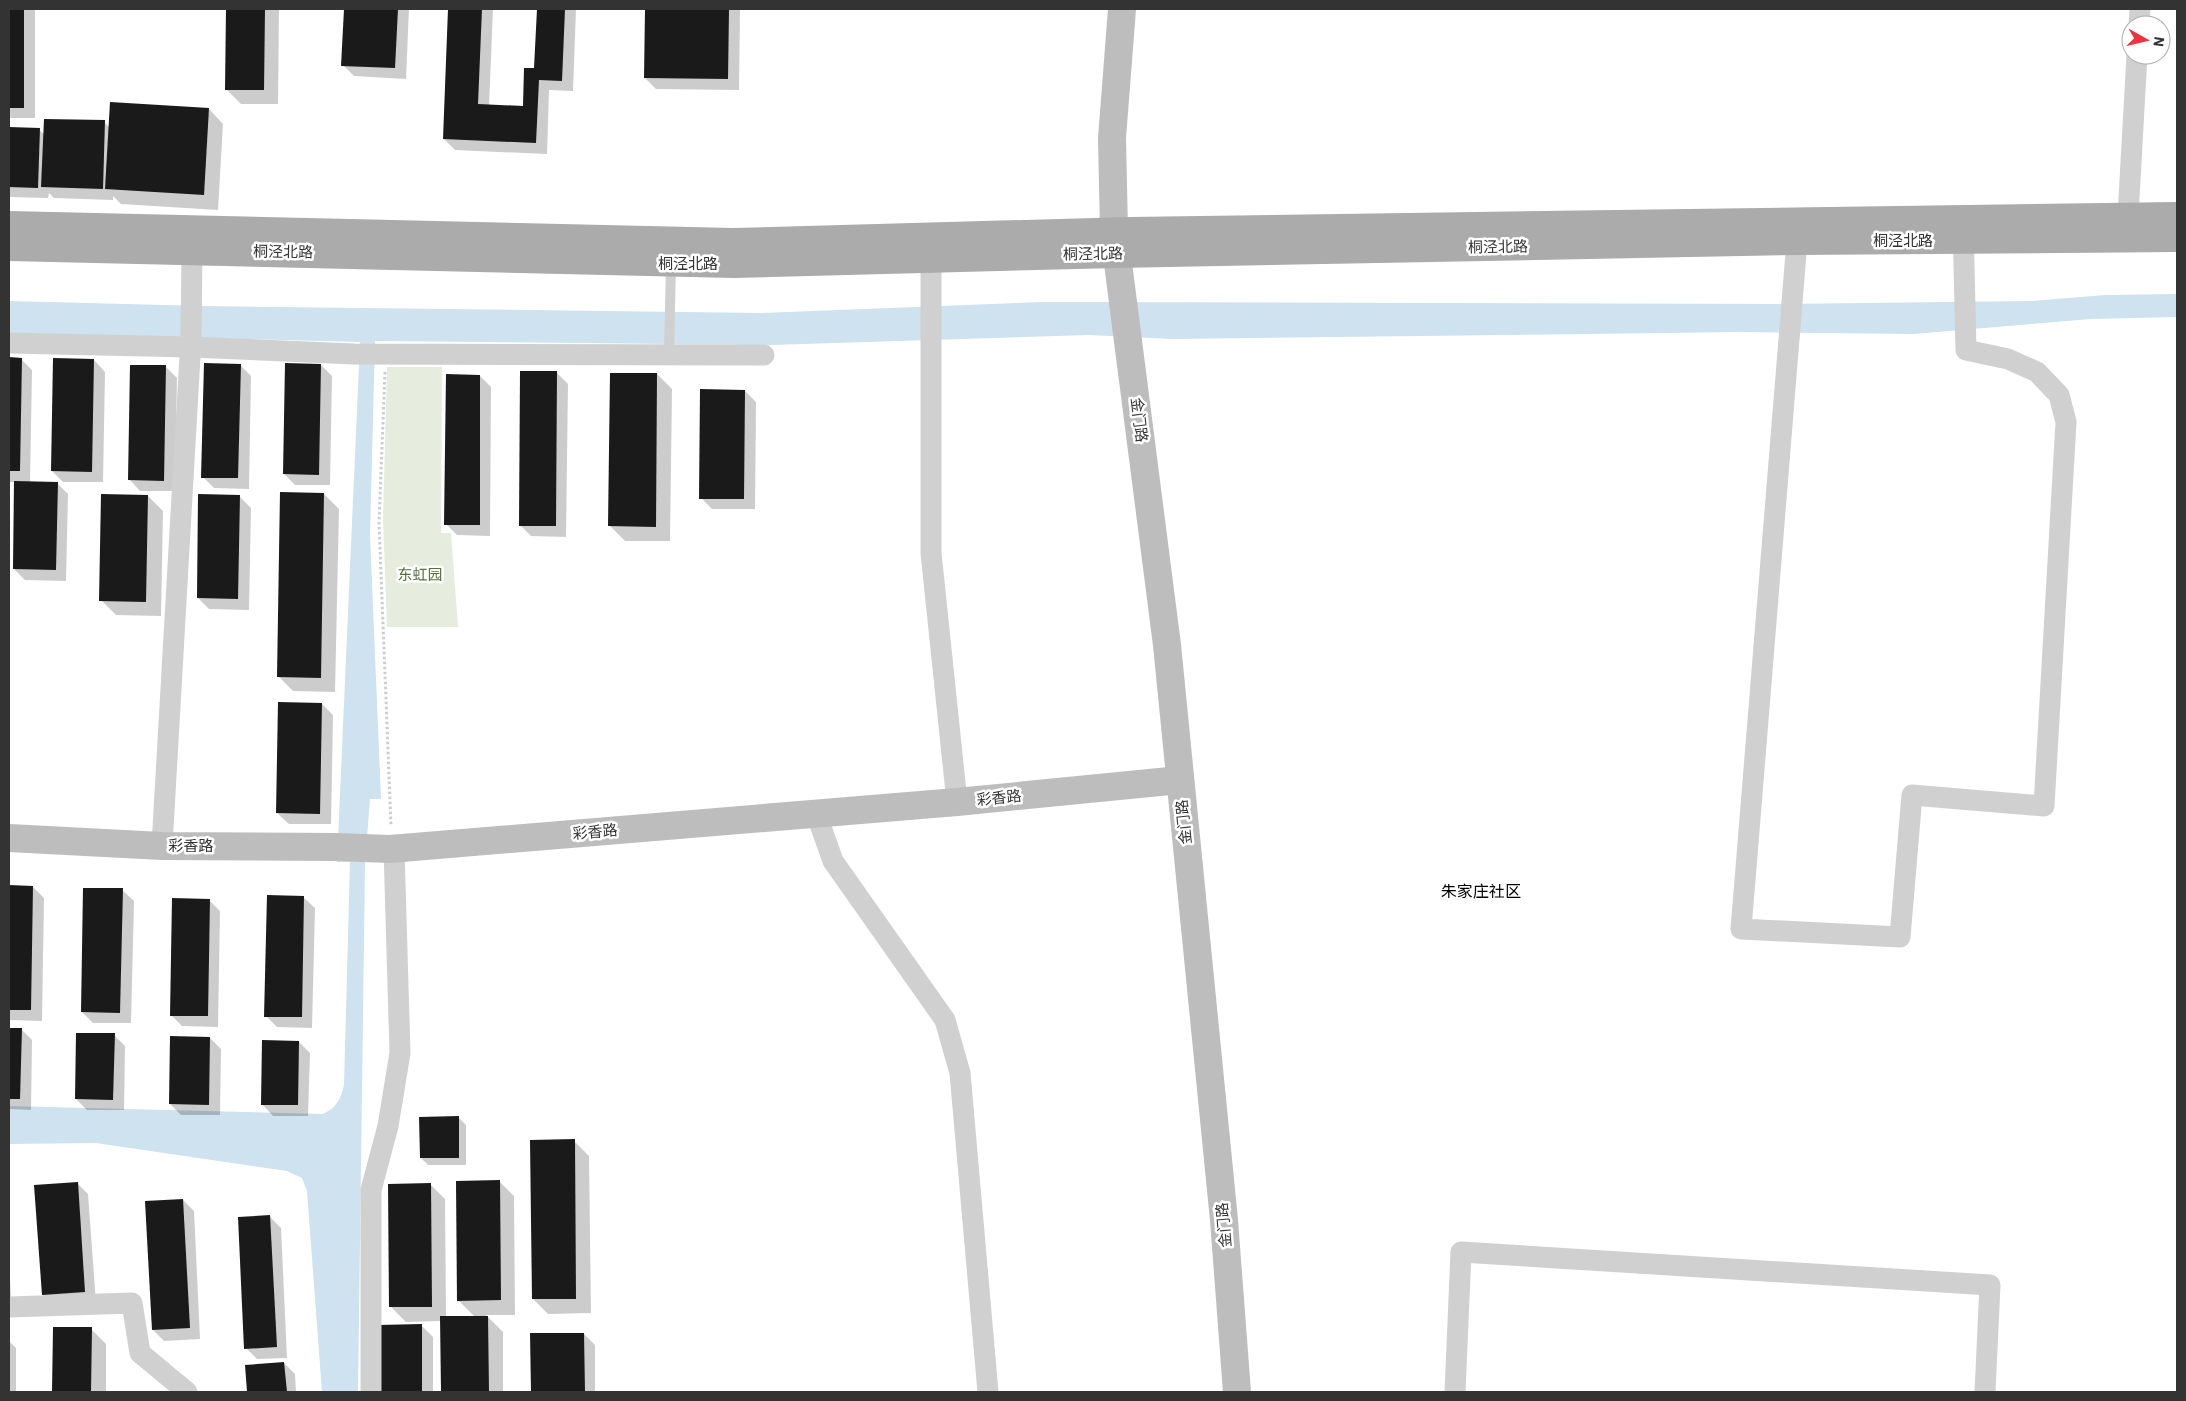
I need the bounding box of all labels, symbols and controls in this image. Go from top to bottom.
north arrow [2121,15,2171,65]
text: N [2149,36,2168,48]
street label: 桐泾北路 [1873,231,1933,250]
street label: 桐泾北路 [1468,236,1528,257]
street label: 桐泾北路 [253,241,313,262]
street label: 桐泾北路 [1063,243,1123,264]
street label: 桐泾北路 [658,254,718,273]
street label: 金门路 [1127,396,1152,443]
park label: 东虹园 [397,565,443,584]
street label: 彩香路 [976,786,1022,809]
street label: 金门路 [1172,799,1195,845]
street label: 彩香路 [572,820,618,843]
street label: 彩香路 [168,836,214,855]
district label: 朱家庄社区 [1441,881,1521,901]
street label: 金门路 [1212,1202,1235,1248]

